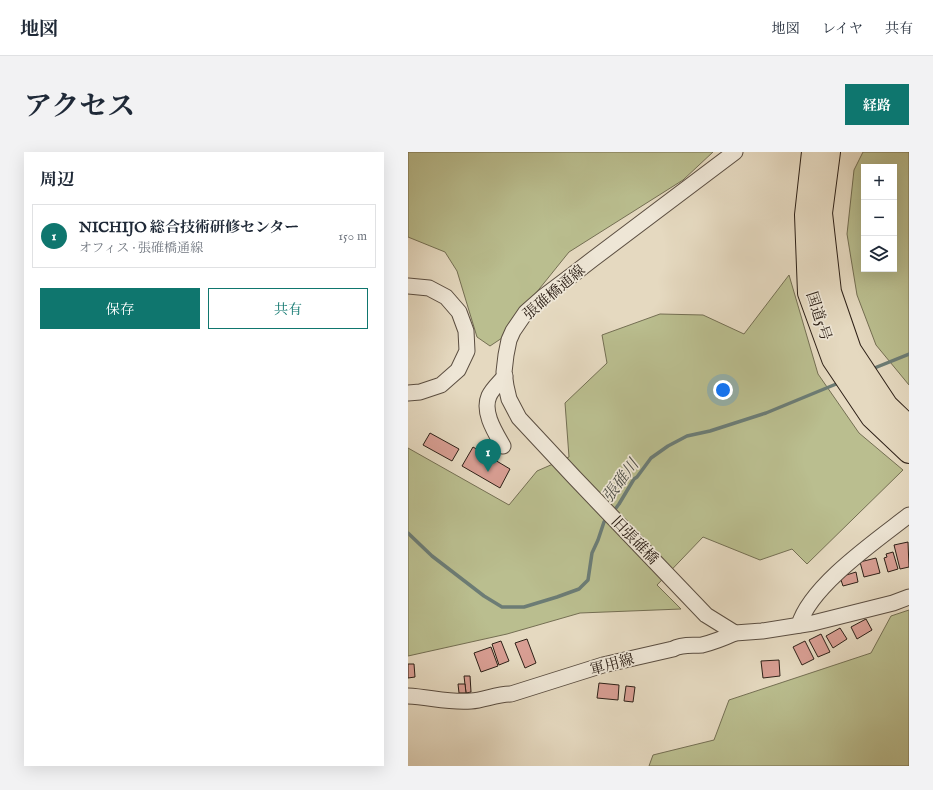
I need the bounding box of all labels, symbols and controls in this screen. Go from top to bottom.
text: 地図 [20,18,58,42]
text: 地図 [772,20,800,38]
text: レイヤ [822,20,863,38]
text: 共有 [885,20,913,38]
button: 経路 [845,84,909,125]
text: アクセス [24,90,135,125]
map controls [861,164,897,272]
button: + [861,164,897,200]
text: 周辺 [40,170,74,191]
button: − [861,200,897,236]
text: NICHIJO 総合技術研修センター [79,218,299,237]
text: 1 [52,228,56,245]
text: 150 m [338,228,367,245]
button: layers [861,236,897,272]
text: オフィス · 張碓橋通線 [79,240,203,257]
street label: 張碓橋通線 [519,261,589,324]
button: 保存 [40,288,200,329]
button: 共有 [208,288,368,329]
street label: 国道5号 [802,289,835,343]
your location [713,380,733,400]
pin: 1 [475,439,501,472]
water label: 張碓川 [599,454,645,506]
street label: 旧張碓橋 [607,512,662,569]
street label: 軍用線 [588,649,636,679]

